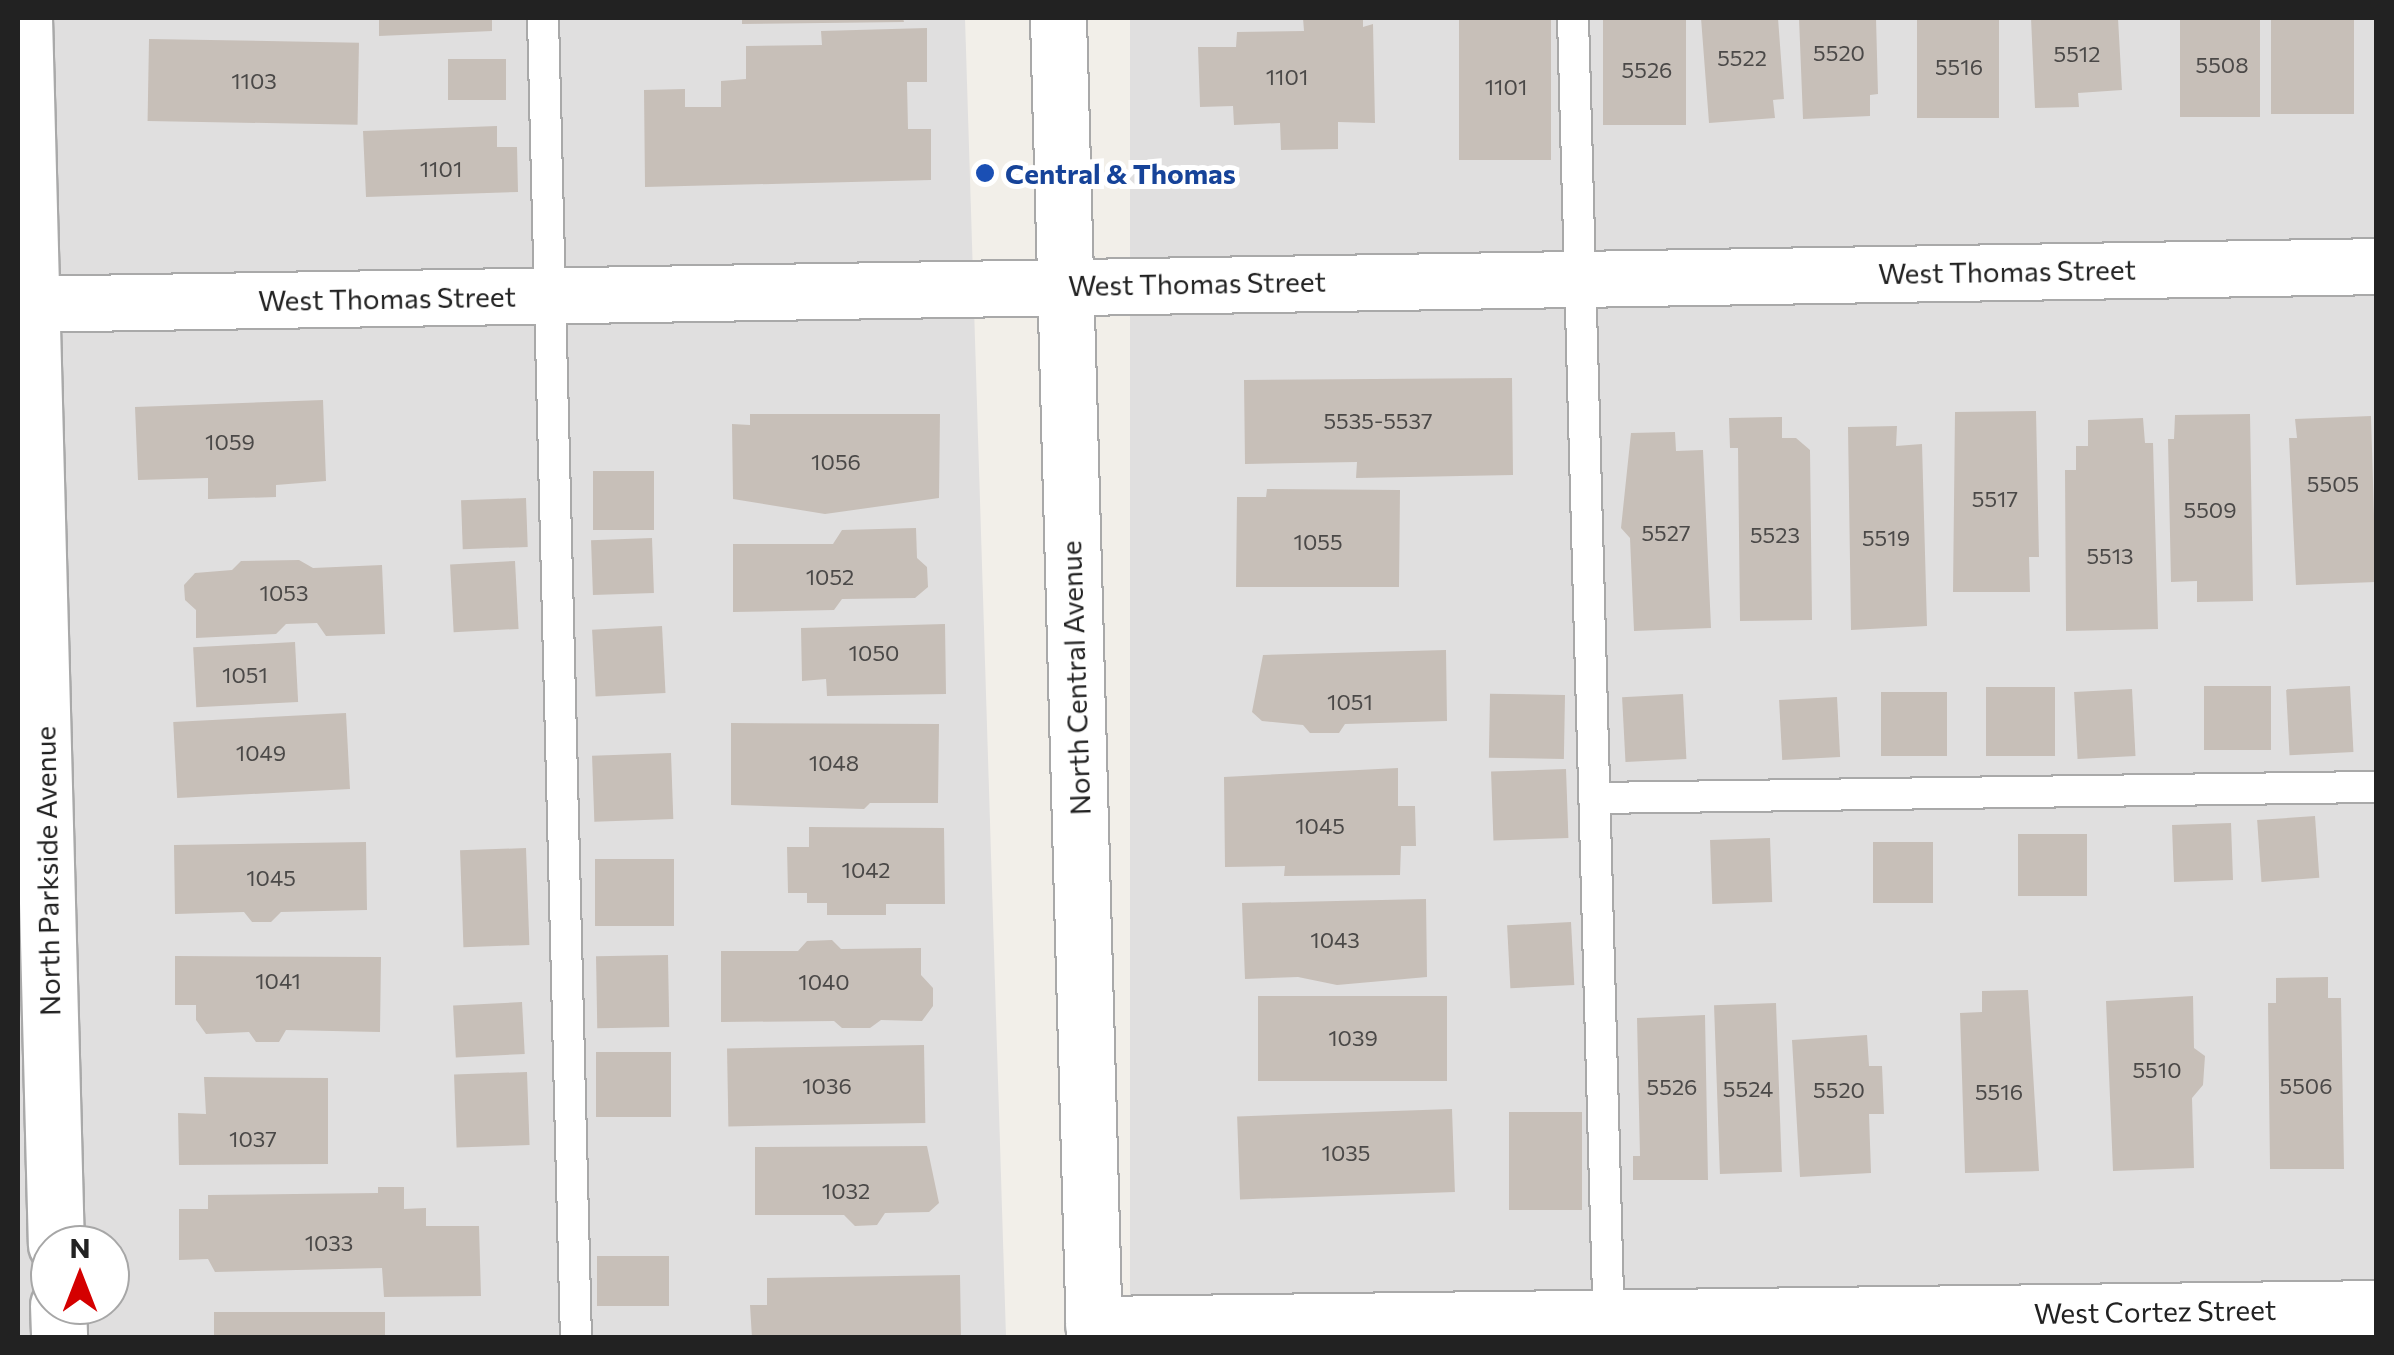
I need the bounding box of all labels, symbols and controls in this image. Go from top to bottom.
house number: 5520 [1813,40,1865,66]
house number: 5512 [2054,41,2100,67]
house number: 5522 [1717,45,1767,71]
house number: 5508 [2196,52,2248,78]
house number: 5516 [1935,54,1983,80]
house number: 5526 [1622,57,1672,83]
house number: 1101 [1266,64,1308,90]
house number: 1103 [231,68,277,94]
house number: 1101 [1485,74,1527,100]
house number: 1101 [420,156,462,182]
place label: Central & Thomas [1005,156,1236,190]
marker: Central & Thomas [974,162,996,184]
street label: West Thomas Street [1878,252,2136,290]
street label: West Thomas Street [1068,264,1326,302]
street label: West Thomas Street [258,279,516,317]
house number: 5535-5537 [1323,408,1433,434]
house number: 1059 [205,429,255,455]
house number: 1056 [811,449,861,475]
house number: 5505 [2307,471,2359,497]
house number: 5517 [1972,486,2018,512]
house number: 5509 [2184,497,2236,523]
house number: 5527 [1641,520,1691,546]
house number: 5523 [1750,522,1800,548]
house number: 5519 [1862,525,1910,551]
house number: 1055 [1293,529,1343,555]
street label: North Central Avenue [1053,540,1097,816]
house number: 5513 [2086,543,2134,569]
house number: 1052 [806,564,854,590]
house number: 1053 [260,580,308,606]
house number: 1050 [849,640,899,666]
house number: 1051 [222,662,268,688]
house number: 1051 [1327,689,1373,715]
street label: North Parkside Avenue [28,726,66,1016]
house number: 1049 [236,740,286,766]
house number: 1048 [809,750,859,776]
house number: 1045 [1295,813,1345,839]
house number: 1042 [842,857,890,883]
house number: 1045 [246,865,296,891]
house number: 1043 [1310,927,1360,953]
house number: 1041 [255,968,301,994]
house number: 1040 [798,969,850,995]
house number: 1039 [1328,1025,1378,1051]
house number: 5510 [2132,1057,2182,1083]
house number: 1036 [802,1073,852,1099]
house number: 5506 [2280,1073,2332,1099]
house number: 5526 [1647,1074,1697,1100]
house number: 5524 [1723,1076,1773,1102]
house number: 5520 [1813,1077,1865,1103]
house number: 5516 [1975,1079,2023,1105]
house number: 1037 [229,1126,277,1152]
house number: 1035 [1322,1140,1370,1166]
house number: 1032 [822,1178,870,1204]
north arrow [30,1225,130,1325]
text: N [70,1230,91,1264]
house number: 1033 [305,1230,353,1256]
street label: West Cortez Street [2034,1292,2276,1330]

